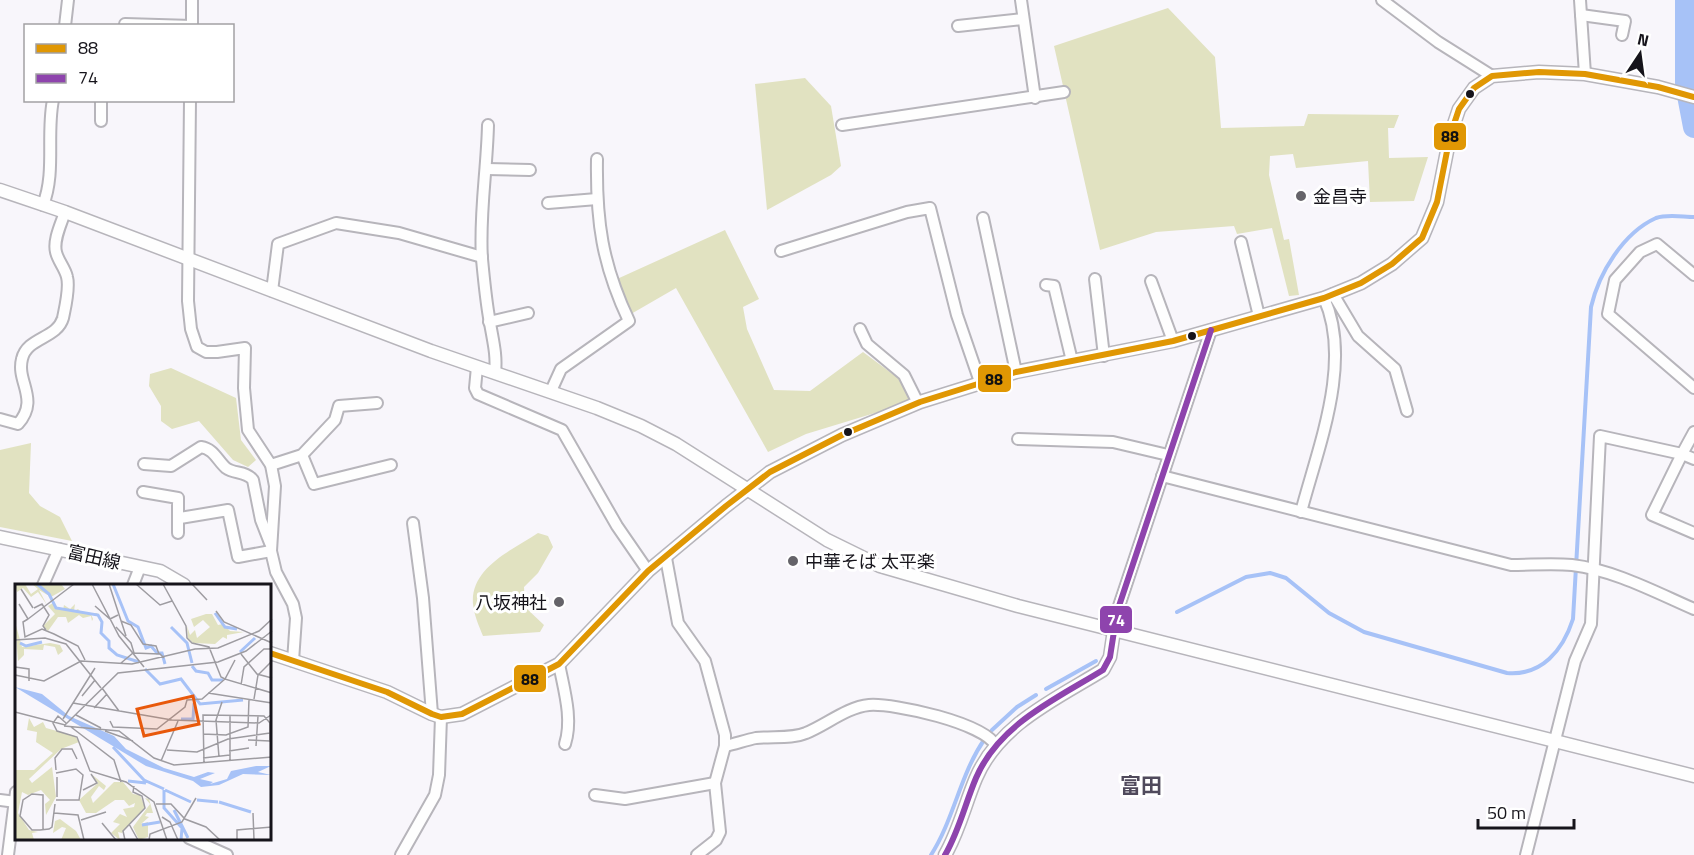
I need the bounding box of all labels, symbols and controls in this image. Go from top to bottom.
legend [24,24,234,102]
north arrow [1610,24,1670,84]
text: N [1635,26,1651,52]
text: 88 [78,34,98,61]
text: 74 [78,64,98,91]
unlabelled marker [1464,88,1476,100]
line badge: 88 [1433,122,1467,151]
text: 88 [1441,124,1459,148]
place label: 金昌寺 [1313,183,1367,210]
marker: 金昌寺 [1294,189,1308,203]
unlabelled marker [1186,330,1198,342]
line badge: 88 [977,364,1012,393]
text: 88 [985,367,1003,391]
unlabelled marker [842,426,854,438]
street label: 富田線 [65,538,123,576]
place label: 中華そば 太平楽 [805,548,935,575]
marker: 中華そば 太平楽 [786,554,800,568]
inset map [15,584,272,840]
place label: 八坂神社 [475,589,547,616]
marker: 八坂神社 [552,595,566,609]
line badge: 74 [1099,605,1133,634]
text: 74 [1107,608,1125,632]
line badge: 88 [513,664,547,693]
text: 88 [521,667,539,691]
district label: 富田 [1120,769,1162,801]
scale bar [1478,792,1574,830]
text: 50 m [1487,799,1526,826]

